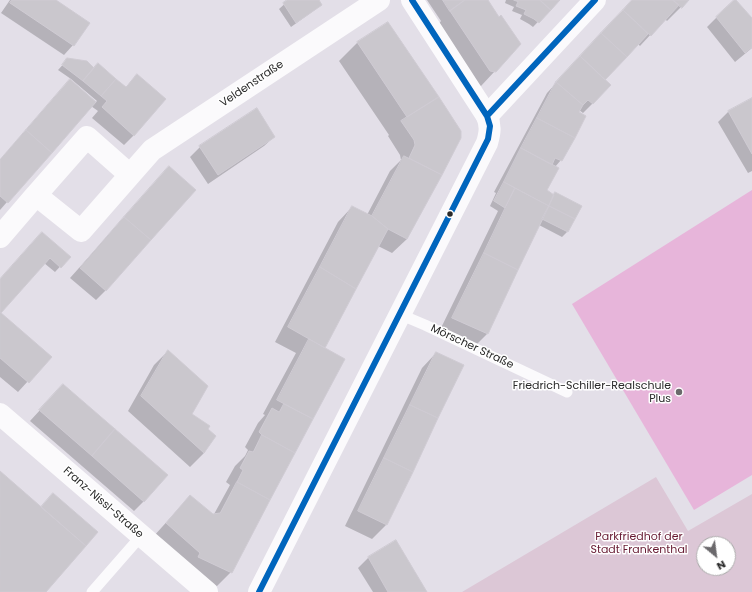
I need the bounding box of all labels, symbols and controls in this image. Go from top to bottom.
street label: Veldenstraße [218,58,286,110]
unlabelled marker [445,209,455,219]
street label: Mörscher Straße [428,322,516,372]
place label: Friedrich-Schiller-Realschule Plus [513,379,671,405]
marker: Friedrich-Schiller-Realschule Plus [674,387,684,397]
street label: Franz-Nissl-Straße [60,464,146,542]
park label: Parkfriedhof der Stadt Frankenthal [590,530,688,556]
north arrow [696,536,736,576]
text: N [714,557,729,575]

